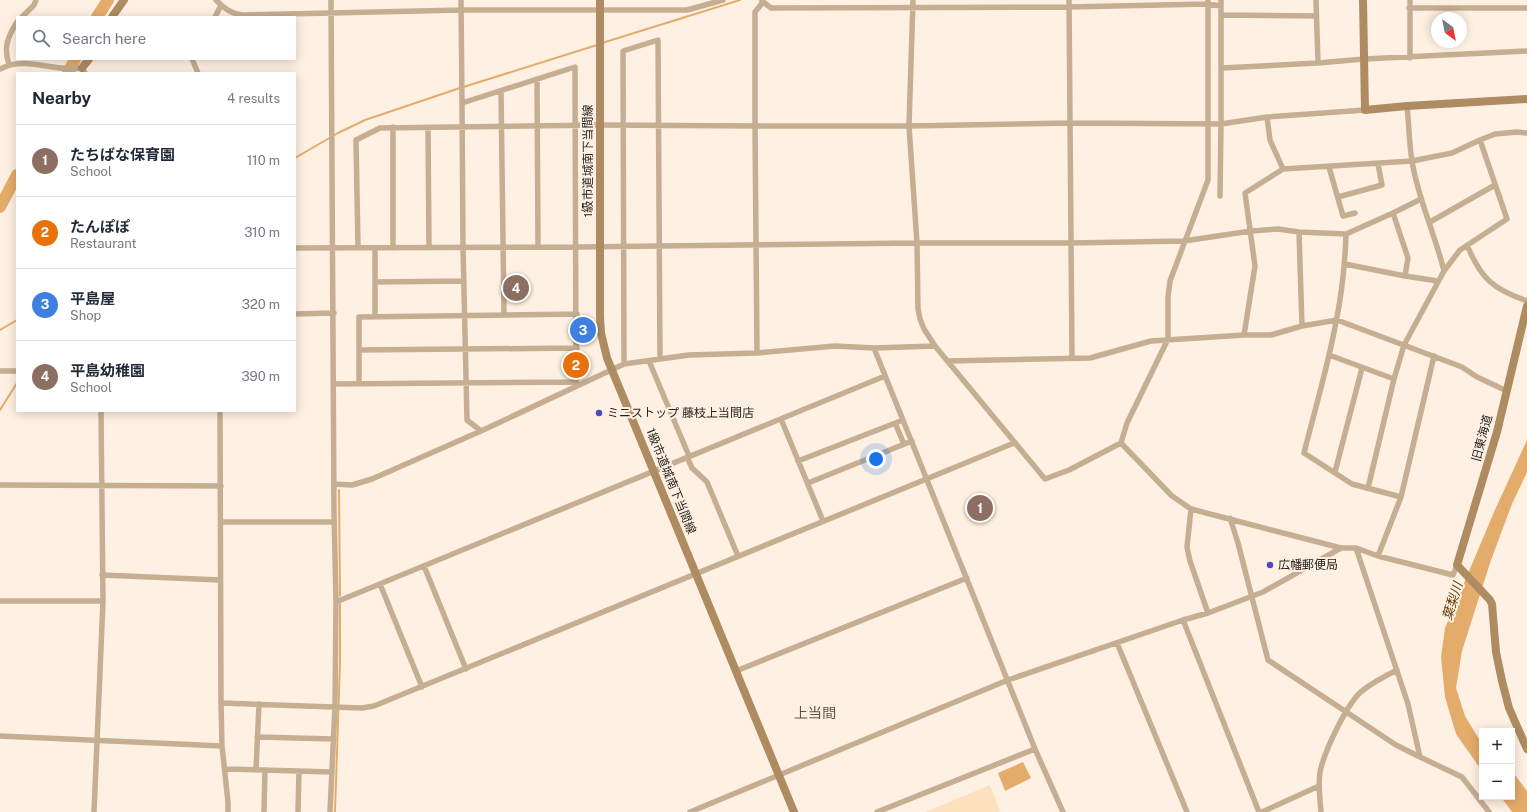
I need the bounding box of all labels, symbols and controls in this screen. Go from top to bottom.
north arrow [1431,12,1467,48]
search box [16,16,296,60]
icon: search [30,27,52,49]
text: Search here [62,30,146,47]
text: Nearby [32,88,91,108]
text: 4 results [227,91,280,106]
street label: 1級市道城南下当間線 [581,105,595,217]
text: たちばな保育園 [70,146,175,163]
text: 1 [42,153,48,168]
text: 110 m [247,153,280,168]
text: School [70,164,112,179]
text: たんぽぽ [70,218,130,235]
text: 2 [41,225,49,240]
text: 310 m [244,225,280,240]
text: Restaurant [70,236,136,251]
pin: 4 [503,273,529,303]
text: 平島屋 [70,290,115,307]
text: 3 [41,297,49,312]
text: 320 m [242,297,280,312]
text: Shop [70,308,101,323]
pin: 3 [570,315,596,345]
pin: 2 [563,350,589,380]
text: 平島幼稚園 [70,362,145,379]
text: 4 [41,369,49,384]
text: 390 m [242,369,280,384]
text: School [70,380,112,395]
place label: ミニストップ 藤枝上当間店 [607,406,754,420]
marker: ミニストップ 藤枝上当間店 [594,408,604,418]
street label: 旧東海道 [1469,413,1495,463]
street label: 1級市道城南下当間線 [643,426,699,536]
your location [866,449,886,469]
pin: 1 [967,493,993,523]
place label: 広幡郵便局 [1278,558,1338,572]
marker: 広幡郵便局 [1265,560,1275,570]
water label: 葉梨川 [1440,578,1466,622]
district label: 上当間 [794,705,836,721]
map controls [1479,728,1515,800]
button: + [1479,728,1515,764]
button: − [1479,764,1515,800]

